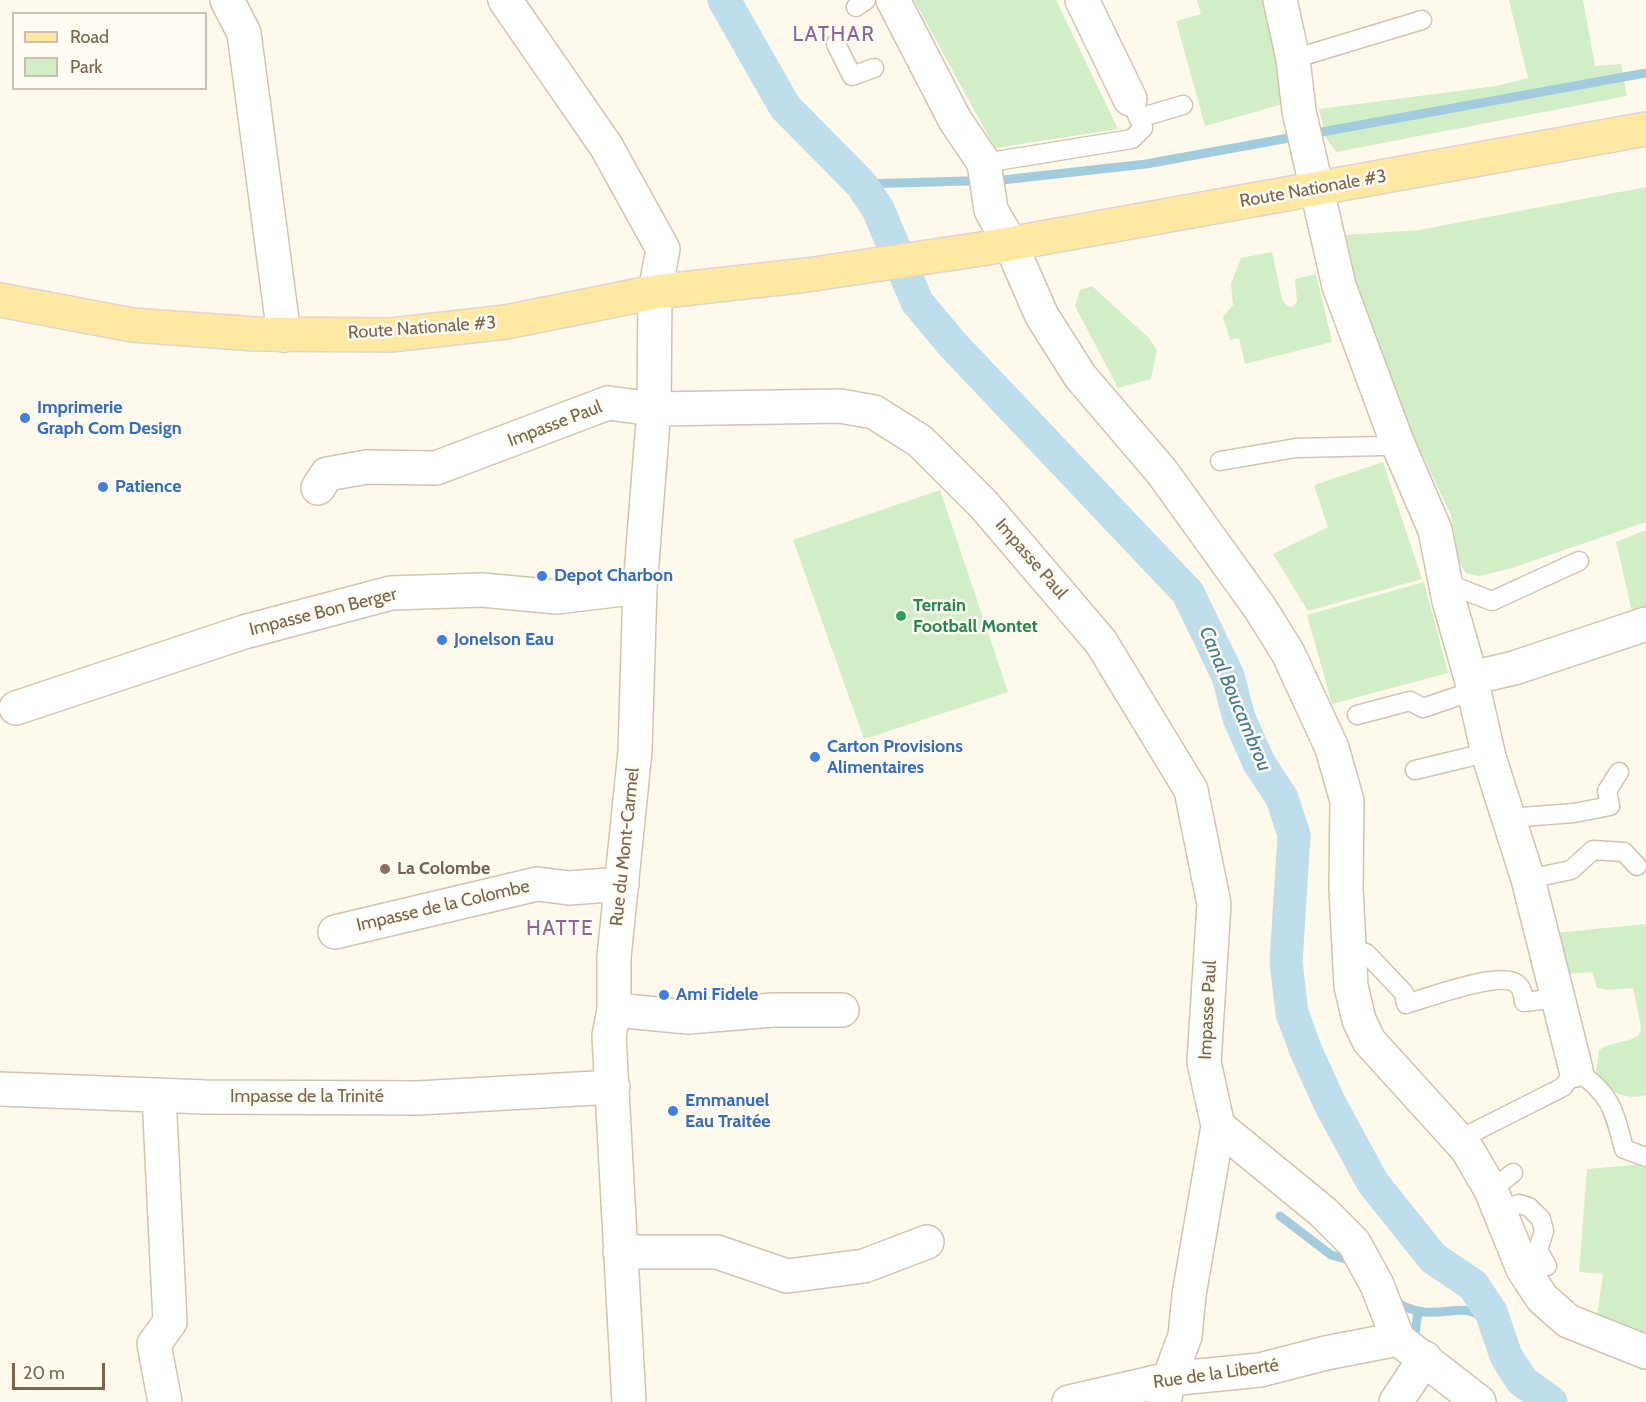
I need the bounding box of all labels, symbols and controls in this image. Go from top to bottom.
legend [12,12,207,90]
district label: LATHAR [793,22,875,48]
text: Road [70,26,109,48]
text: Park [70,56,102,78]
street label: Route Nationale #3 [1238,165,1388,213]
street label: Route Nationale #3 [347,312,497,344]
street label: Impasse Paul [505,396,605,452]
place label: Imprimerie Graph Com Design [37,397,182,440]
marker: Imprimerie Graph Com Design [18,411,32,425]
place label: Patience [115,476,181,498]
marker: Patience [96,480,110,494]
street label: Impasse Paul [990,514,1072,604]
place label: Depot Charbon [554,565,673,587]
marker: Depot Charbon [535,569,549,583]
street label: Impasse Bon Berger [247,583,399,641]
place label: Terrain Football Montet [913,595,1038,638]
marker: Terrain Football Montet [894,609,908,623]
water label: Canal Boucambrou [1194,623,1276,775]
place label: Jonelson Eau [454,629,554,651]
marker: Jonelson Eau [435,633,449,647]
place label: Carton Provisions Alimentaires [827,736,963,778]
marker: Carton Provisions Alimentaires [808,750,822,764]
street label: Rue du Mont-Carmel [606,767,644,927]
place label: La Colombe [397,858,490,880]
marker: La Colombe [378,862,392,876]
street label: Impasse de la Colombe [354,876,532,936]
district label: HATTE [526,916,594,942]
street label: Impasse Paul [1195,960,1221,1060]
place label: Ami Fidele [676,984,758,1006]
marker: Ami Fidele [657,988,671,1002]
street label: Impasse de la Trinité [230,1086,384,1108]
place label: Emmanuel Eau Traitée [685,1090,770,1132]
marker: Emmanuel Eau Traitée [666,1104,680,1118]
scale bar [15,1351,108,1389]
street label: Rue de la Liberté [1152,1355,1280,1393]
text: 20 m [23,1362,65,1384]

